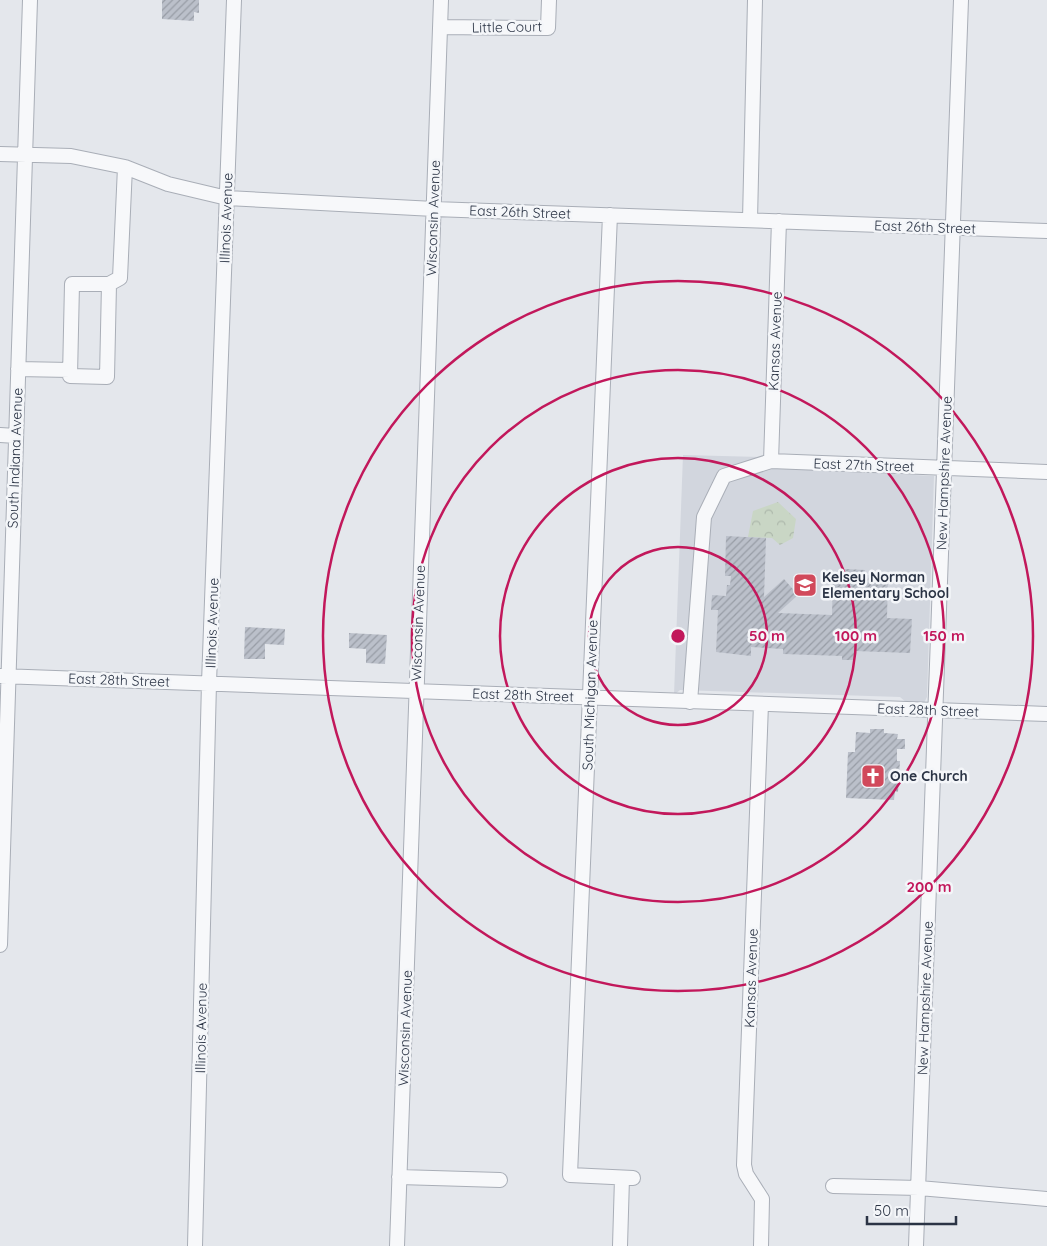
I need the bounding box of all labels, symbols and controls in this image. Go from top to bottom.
street label: Little Court [472,17,543,37]
street label: Wisconsin Avenue [422,160,444,276]
street label: Illinois Avenue [215,172,237,264]
street label: East 26th Street [469,201,571,223]
street label: East 26th Street [874,216,976,238]
street label: Kansas Avenue [764,291,786,391]
street label: South Indiana Avenue [4,387,26,529]
street label: New Hampshire Avenue [932,395,956,551]
street label: East 27th Street [813,454,915,476]
street label: Wisconsin Avenue [407,565,429,681]
place label: Kelsey Norman Elementary School [822,568,949,602]
school or university icon: Kelsey Norman Elementary School [792,572,818,598]
street label: Illinois Avenue [201,577,223,669]
street label: South Michigan Avenue [578,619,602,771]
text: 50 m [749,626,785,645]
text: 100 m [835,626,877,645]
text: 150 m [923,626,965,645]
centre of rings [669,627,687,645]
street label: East 28th Street [68,669,170,691]
street label: East 28th Street [472,684,574,706]
street label: East 28th Street [877,699,979,721]
church icon: One Church [860,763,886,789]
place label: One Church [890,767,968,785]
text: 200 m [907,877,952,896]
street label: New Hampshire Avenue [913,920,937,1076]
street label: Kansas Avenue [740,928,762,1028]
street label: Wisconsin Avenue [394,970,416,1086]
street label: Illinois Avenue [191,982,211,1074]
scale bar [867,1194,956,1226]
text: 50 m [874,1201,909,1220]

